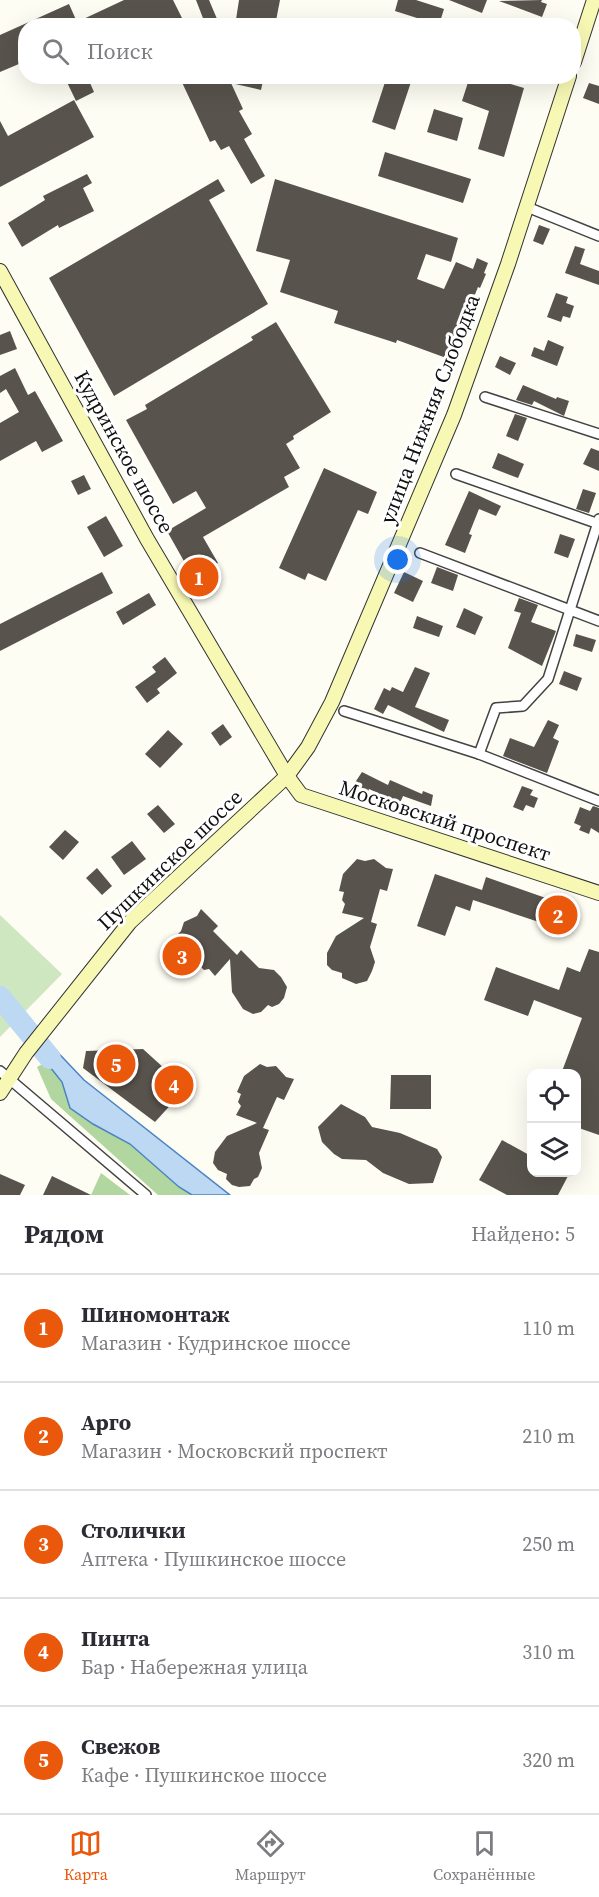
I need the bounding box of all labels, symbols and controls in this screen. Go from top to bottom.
search box [18,18,581,84]
icon: search [39,35,72,68]
text: Поиск [87,36,153,66]
street label: улица Нижняя Слободка [372,290,487,528]
street label: Кудринское шоссе [68,365,181,538]
your location [383,545,412,574]
pin: 1 [180,554,218,600]
street label: Московский проспект [336,773,555,868]
street label: Пушкинское шоссе [91,783,249,937]
pin: 2 [538,892,578,938]
pin: 3 [162,934,201,978]
pin: 5 [96,1042,136,1086]
pin: 4 [154,1062,194,1108]
map controls [527,1069,581,1177]
button: locate [527,1069,581,1123]
button: layers [527,1123,581,1177]
text: Рядом [24,1216,104,1252]
text: Найдено: 5 [471,1220,575,1248]
text: Шиномонтаж [81,1299,230,1329]
text: 1 [38,1314,49,1342]
text: 110 m [522,1314,575,1342]
text: Магазин · Кудринское шоссе [81,1329,351,1357]
text: Арго [81,1407,131,1437]
text: 2 [38,1422,49,1450]
text: 210 m [522,1422,575,1450]
text: Магазин · Московский проспект [81,1437,388,1465]
text: Столички [81,1515,186,1545]
text: 3 [38,1530,49,1558]
text: 250 m [522,1530,575,1558]
text: Аптека · Пушкинское шоссе [81,1545,346,1573]
text: Пинта [81,1623,150,1653]
text: 4 [38,1638,49,1666]
text: 310 m [522,1638,575,1666]
text: Бар · Набережная улица [81,1653,308,1681]
text: Свежов [81,1731,160,1761]
text: 5 [38,1746,49,1774]
text: 320 m [522,1746,575,1774]
text: Кафе · Пушкинское шоссе [81,1761,327,1789]
tab: Карта [64,1827,108,1885]
tab: Маршрут [235,1827,306,1885]
tab: Сохранённые [433,1827,535,1885]

